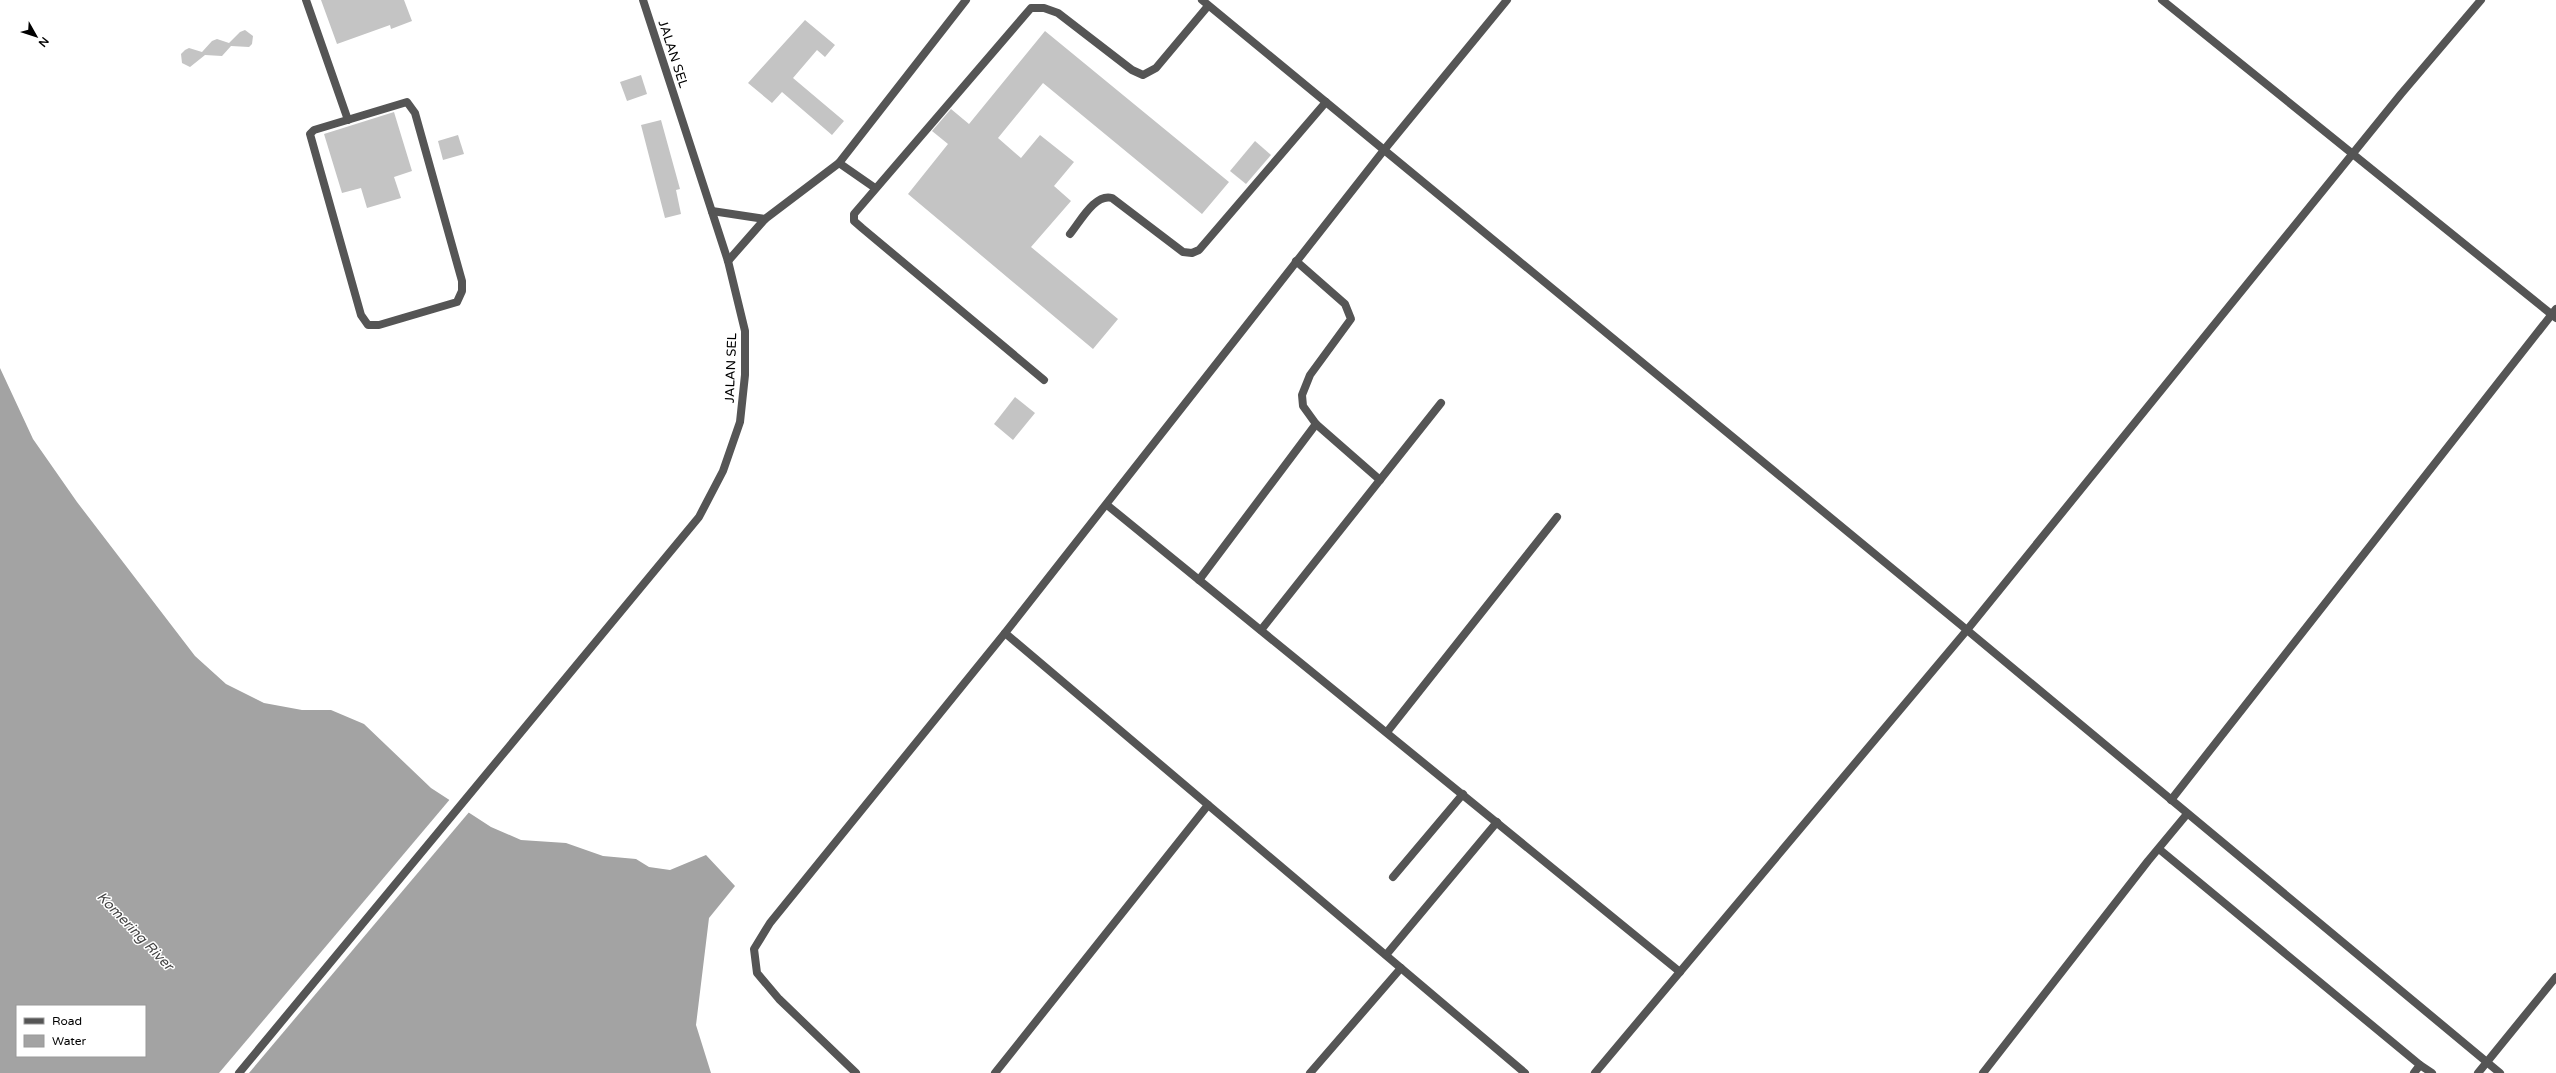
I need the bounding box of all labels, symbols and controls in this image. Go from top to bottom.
north arrow [16,16,56,56]
street label: JALAN SEL [655,18,692,90]
text: N [36,34,51,50]
street label: JALAN SEL [722,332,740,403]
water label: Komering River [93,888,178,975]
legend [16,1005,146,1057]
text: Road [52,1014,82,1028]
text: Water [52,1034,87,1048]

